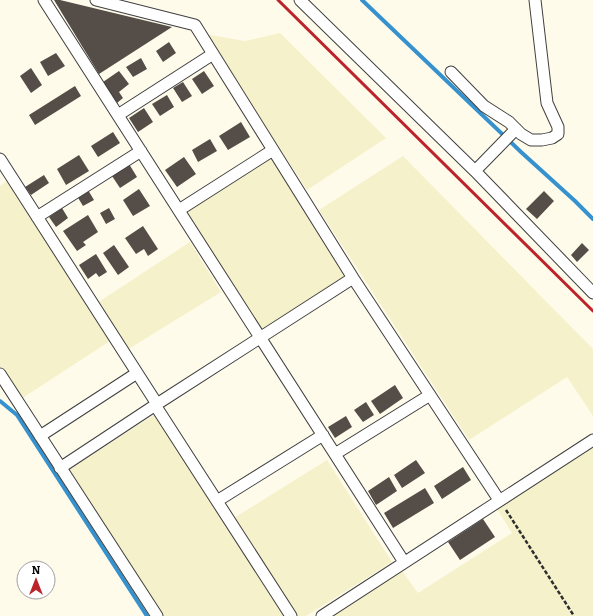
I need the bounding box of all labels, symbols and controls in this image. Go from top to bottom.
north arrow [16,560,56,600]
text: N [32,564,41,577]

